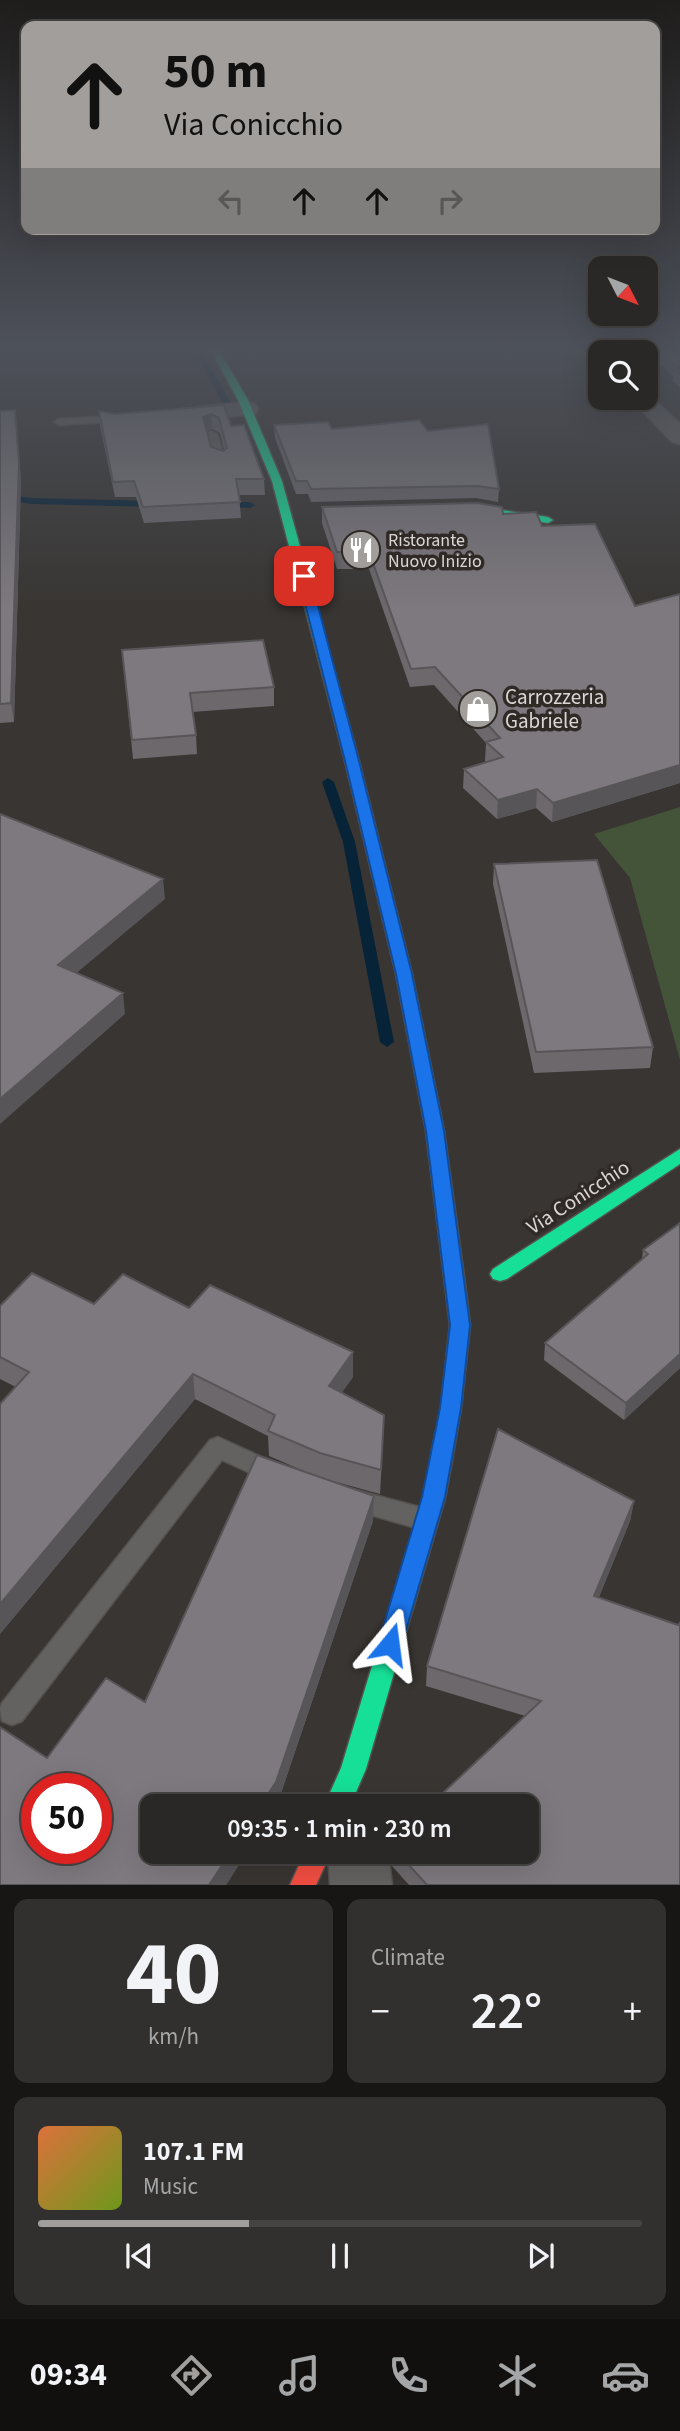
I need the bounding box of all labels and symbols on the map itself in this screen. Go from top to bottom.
north arrow [588,256,658,326]
place label: Ristorante Nuovo Inizio [388,528,482,574]
restaurant icon: Ristorante Nuovo Inizio [340,529,382,571]
pin [274,546,334,606]
place label: Carrozzeria Gabriele [505,682,604,736]
shop icon: Carrozzeria Gabriele [457,688,499,730]
street label: Via Conicchio [521,1152,635,1242]
position arrow [353,1607,427,1681]
speed limit sign: 50 [21,1773,112,1864]

